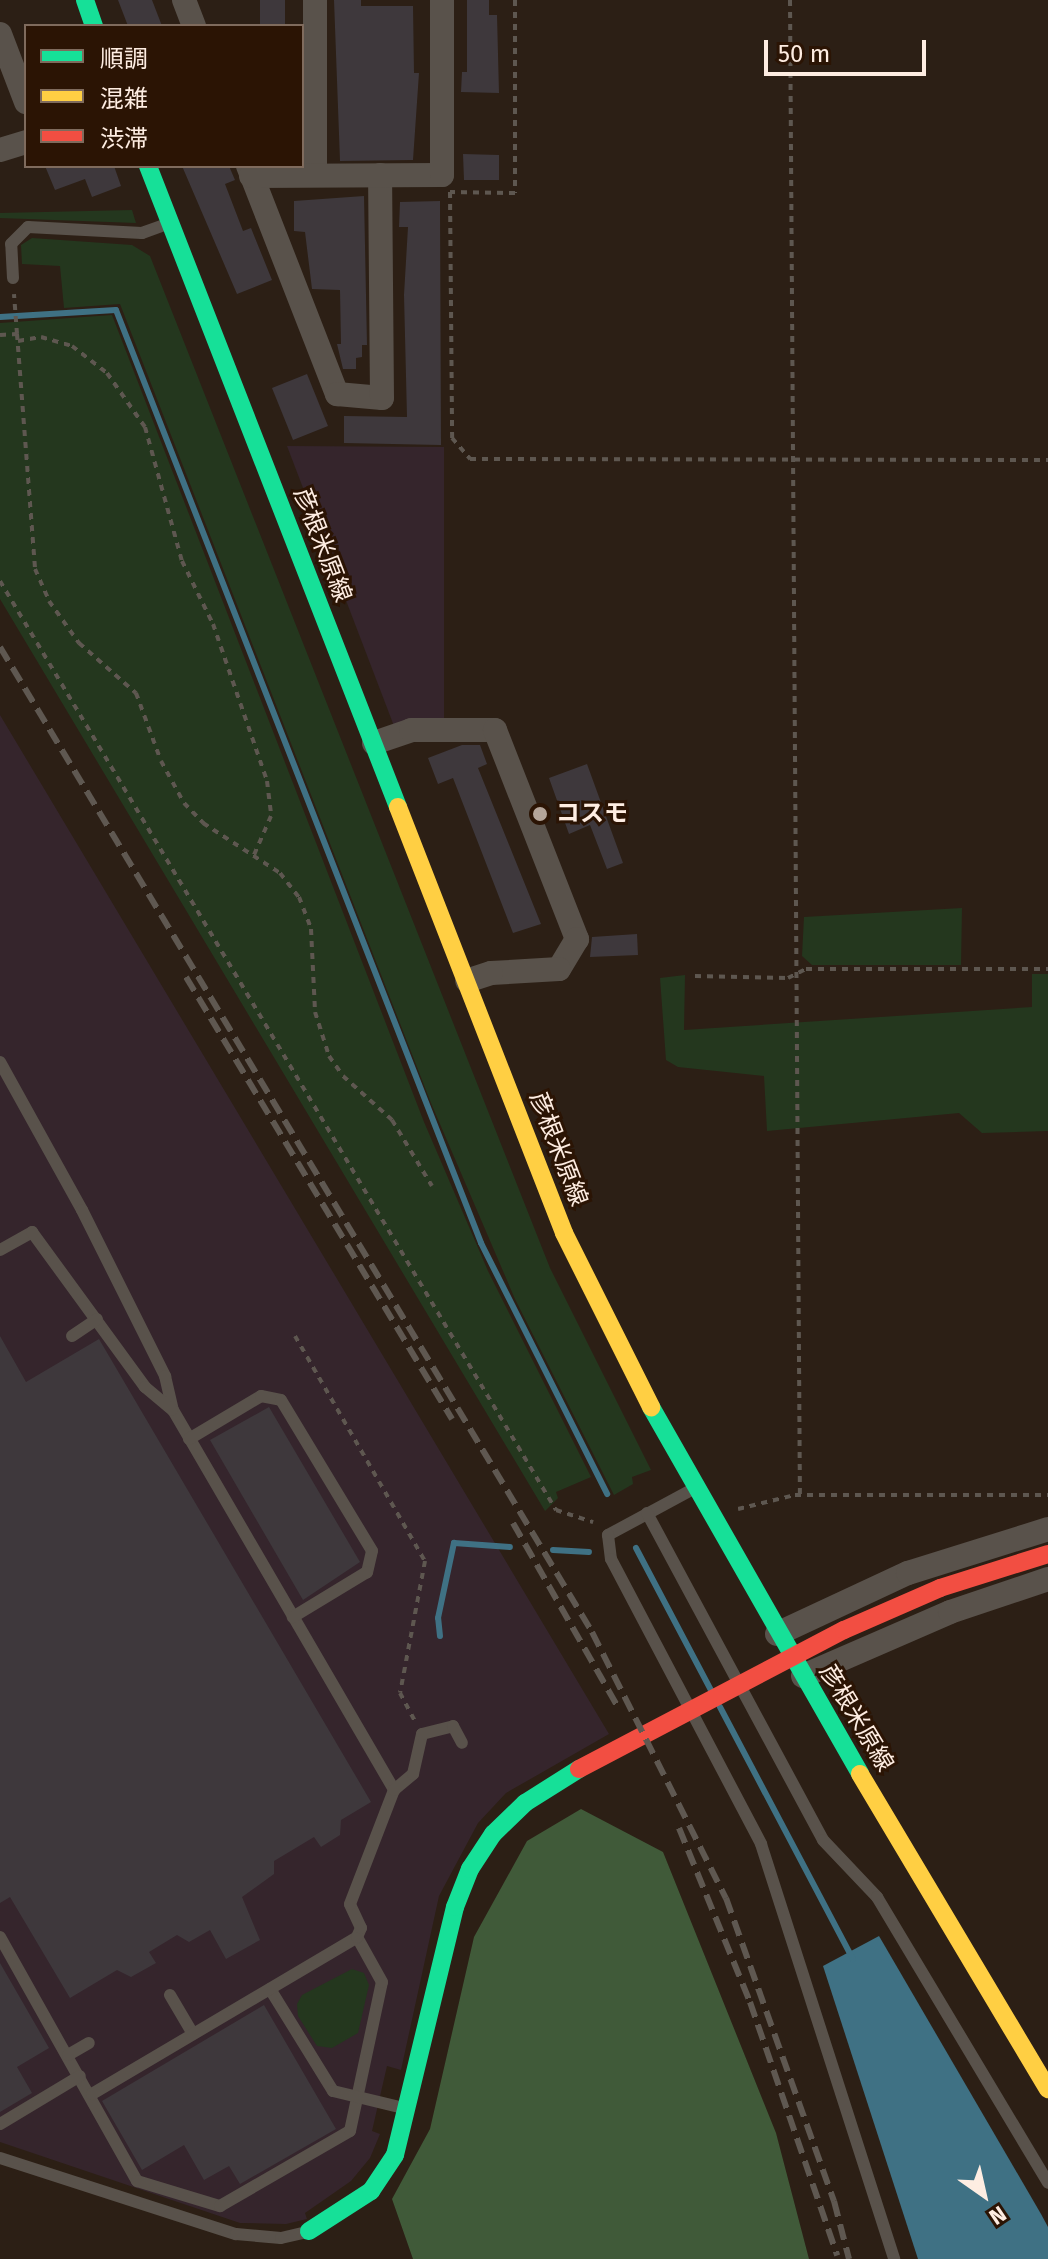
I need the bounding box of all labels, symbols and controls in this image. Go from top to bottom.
legend [24,24,304,168]
scale bar [768,24,930,74]
text: 50 m [778,40,830,68]
text: 順調 [100,45,148,73]
text: 混雑 [100,85,148,113]
text: 渋滞 [100,125,148,153]
street label: 彦根米原線 [287,484,357,606]
place label: コスモ [556,800,628,828]
marker: コスモ [531,805,549,823]
street label: 彦根米原線 [523,1088,593,1210]
street label: 彦根米原線 [813,1659,899,1777]
north arrow [944,2155,1024,2235]
text: N [984,2200,1011,2231]

